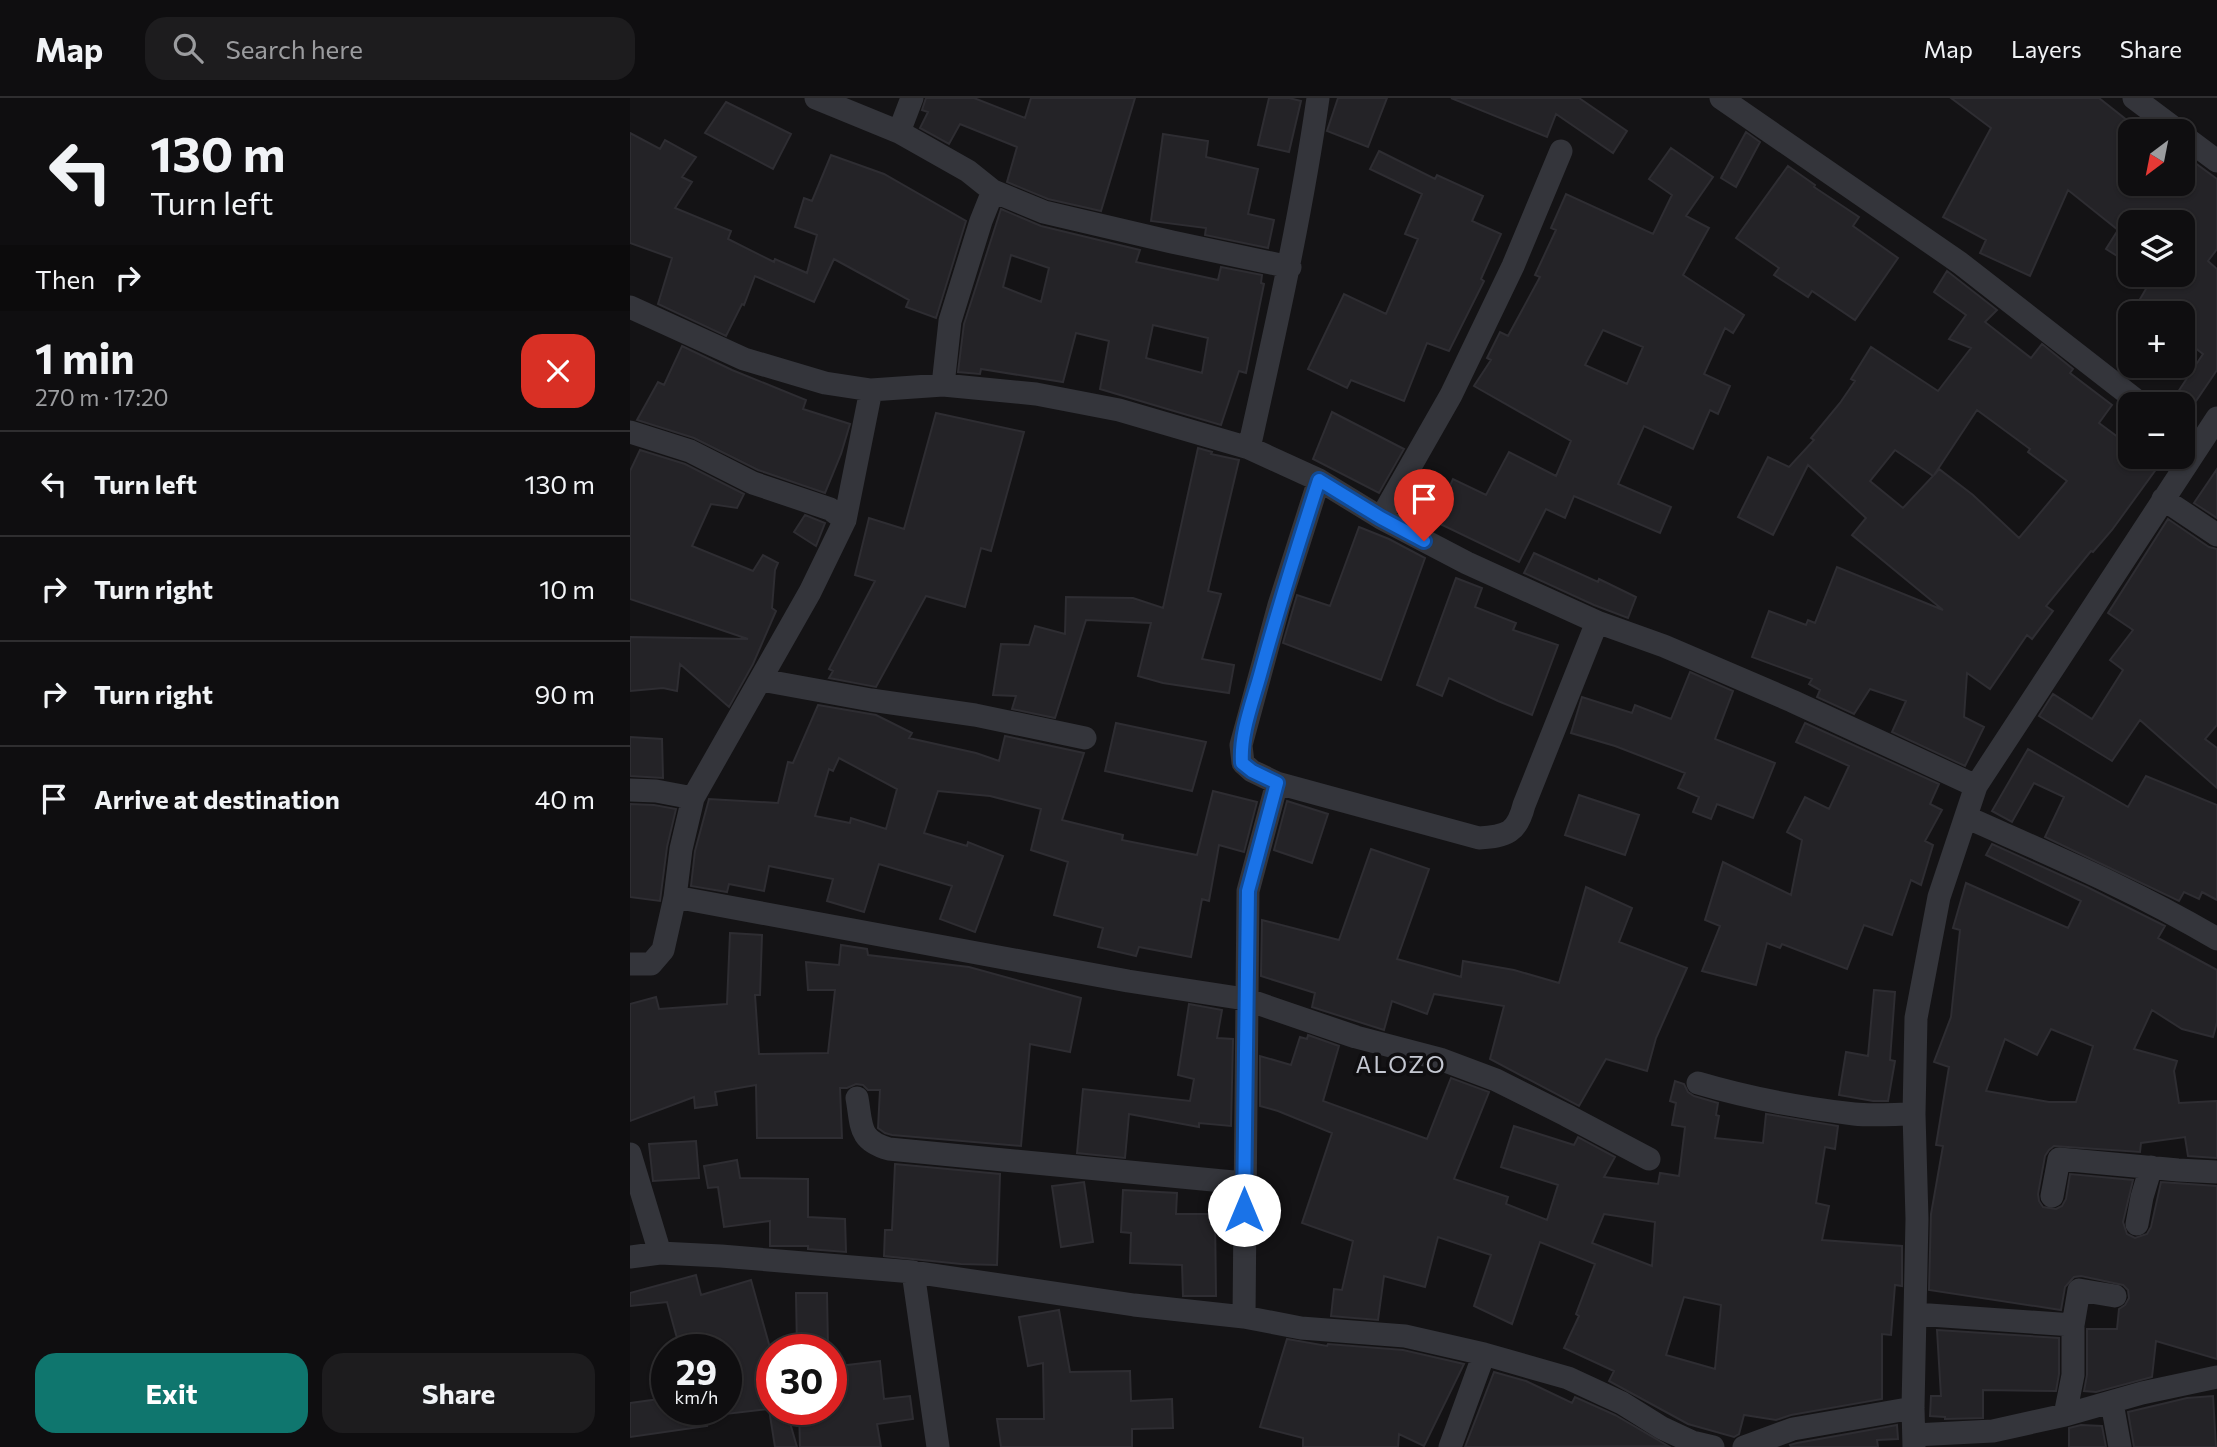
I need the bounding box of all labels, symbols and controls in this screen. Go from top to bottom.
search box [145,17,635,80]
text: Map [35,28,103,69]
icon: search [169,29,207,67]
text: Search here [225,33,363,64]
text: Map [1924,34,1973,63]
text: Layers [2011,34,2082,63]
text: Share [2120,34,2182,63]
north arrow [2118,119,2194,196]
map controls [2118,119,2195,469]
text: 130 m [150,122,285,182]
icon: left [35,126,126,217]
text: Turn left [150,182,274,222]
button: layers [2118,210,2195,287]
icon: right [109,259,147,297]
text: Then [35,263,95,294]
button: + [2118,301,2195,378]
text: 1 min [35,331,135,383]
button: close [521,334,595,408]
text: 270 m · 17:20 [35,383,169,411]
button: − [2118,392,2195,469]
icon: left [35,465,73,503]
text: Turn left [94,468,197,499]
text: 130 m [524,468,595,499]
pin [1394,469,1454,541]
icon: arrive [1405,480,1443,518]
icon: right [35,570,73,608]
text: Turn right [94,573,213,604]
text: 10 m [539,573,595,604]
icon: right [35,675,73,713]
text: Turn right [94,678,213,709]
text: 90 m [535,678,595,709]
icon: arrive [35,780,73,818]
text: Arrive at destination [94,783,340,814]
text: 40 m [535,783,595,814]
district label: ALOZO [1356,1050,1446,1078]
position arrow [1207,1173,1281,1247]
speed limit sign: 30 [756,1334,847,1425]
text: 29 [676,1349,717,1392]
button: Exit [35,1353,308,1433]
button: Share [322,1353,595,1433]
text: km/h [675,1386,718,1408]

